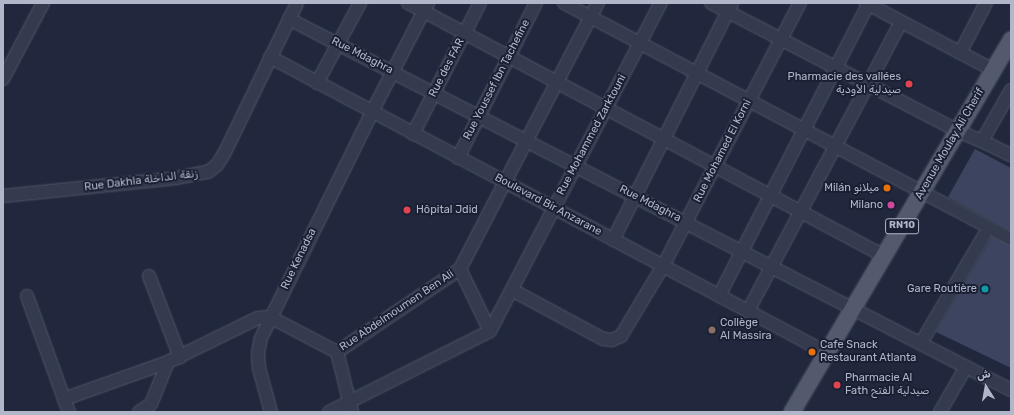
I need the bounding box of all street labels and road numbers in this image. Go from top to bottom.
street label: Rue Youssef Ibn Tachefine [461,17,533,143]
street label: Rue Mdaghra [329,35,395,77]
street label: Rue des FAR [427,36,467,100]
street label: Rue Mohammed Zarktouni [555,73,629,197]
street label: Avenue Moulay Ali Cherif [913,86,987,202]
street label: Rue Mohamed El Korni [691,97,755,205]
street label: Rue Dakhla زنقة الداخلة [84,167,198,195]
street label: Boulevard Bir Anzarane [492,171,604,239]
street label: Rue Mdaghra [617,183,683,225]
road number: RN10 [885,218,919,234]
street label: Rue Kenadsa [279,226,319,292]
street label: Rue Abdelmoumen Ben Ali [337,268,457,354]

